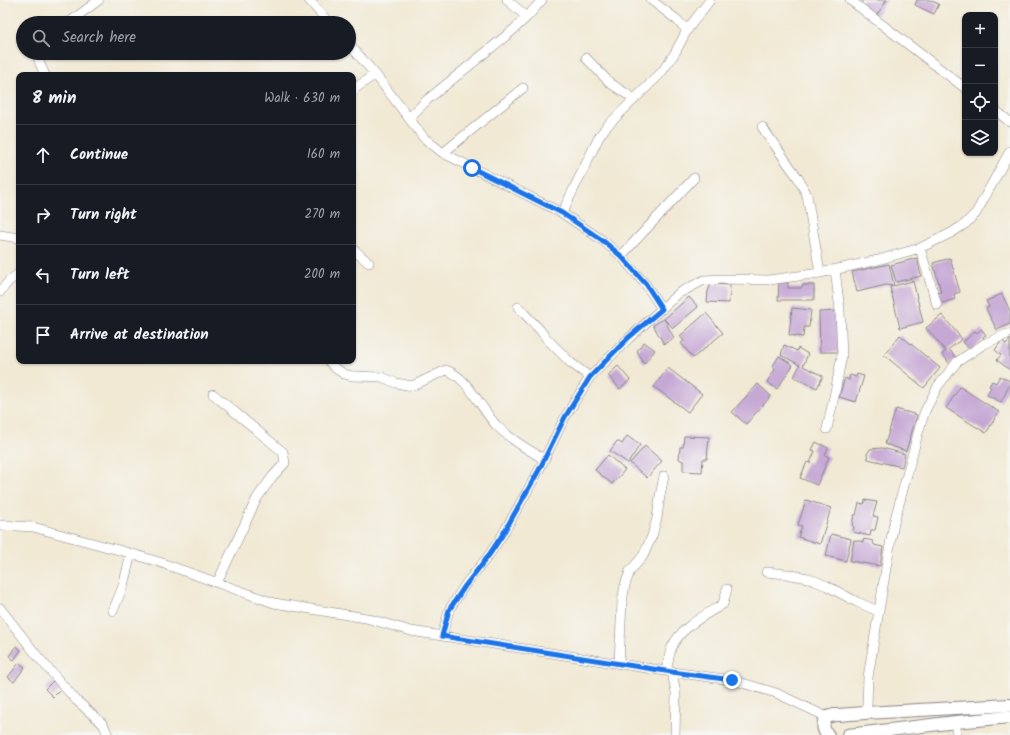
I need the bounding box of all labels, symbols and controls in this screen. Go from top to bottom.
map controls [962,12,998,156]
button: + [962,12,998,48]
search box [16,16,356,60]
text: Search here [62,26,136,50]
icon: search [30,27,52,49]
button: − [962,48,998,84]
button: locate [962,84,998,120]
text: 8 min [32,85,76,112]
text: Walk · 630 m [264,88,340,109]
button: layers [962,120,998,156]
text: Continue [70,143,128,167]
icon: ahead [32,144,54,166]
text: 160 m [307,144,340,165]
route start [463,159,481,177]
text: Turn right [70,203,137,227]
icon: right [32,204,54,226]
text: 270 m [304,204,340,225]
text: Turn left [70,263,130,287]
icon: left [32,264,54,286]
text: 200 m [304,264,340,285]
text: Arrive at destination [70,323,209,347]
icon: arrive [32,324,54,346]
route end [723,671,741,689]

